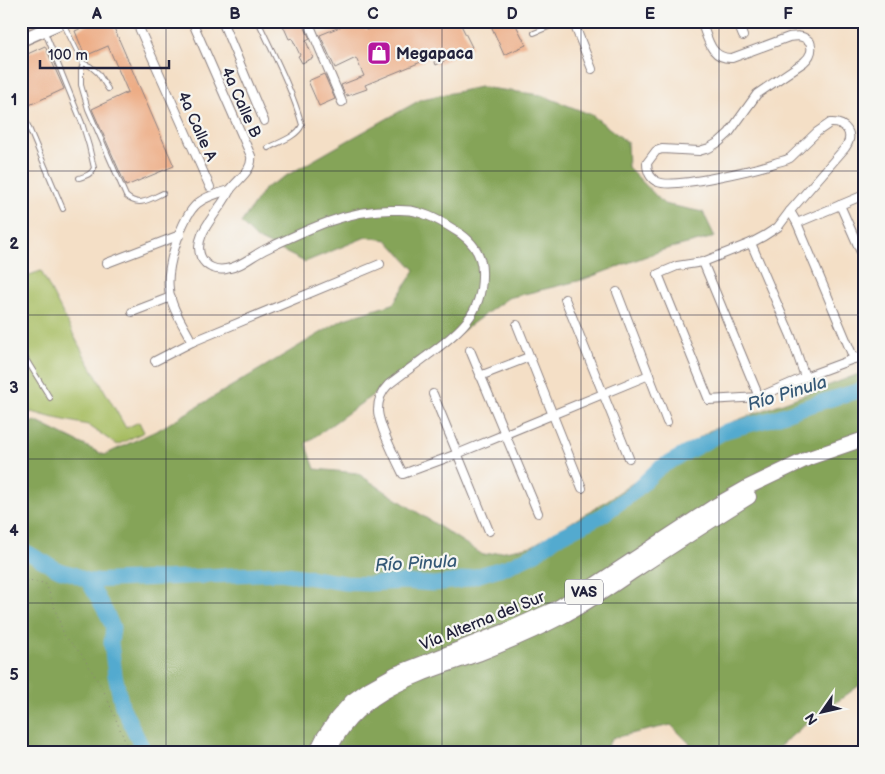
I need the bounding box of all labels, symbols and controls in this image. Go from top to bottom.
text: A [91,5,102,24]
text: B [229,5,241,24]
text: C [367,5,379,24]
text: D [506,5,518,24]
text: E [645,5,655,24]
text: F [783,5,793,24]
scale bar [40,38,169,70]
shop icon: Megapaca [366,40,392,66]
place label: Megapaca [396,45,474,64]
text: 100 m [48,46,88,65]
street label: 4a Calle B [217,64,265,141]
street label: 4a Calle A [173,89,220,165]
text: 1 [11,91,17,110]
text: 2 [9,235,19,254]
water label: Río Pinula [745,371,830,416]
text: 3 [9,379,19,398]
text: 4 [9,522,19,541]
water label: Río Pinula [374,551,458,576]
road number: VAS [565,580,603,604]
street label: Vía Alterna del Sur [417,588,548,655]
text: 5 [9,666,19,685]
north arrow [798,686,848,736]
text: N [802,710,822,728]

